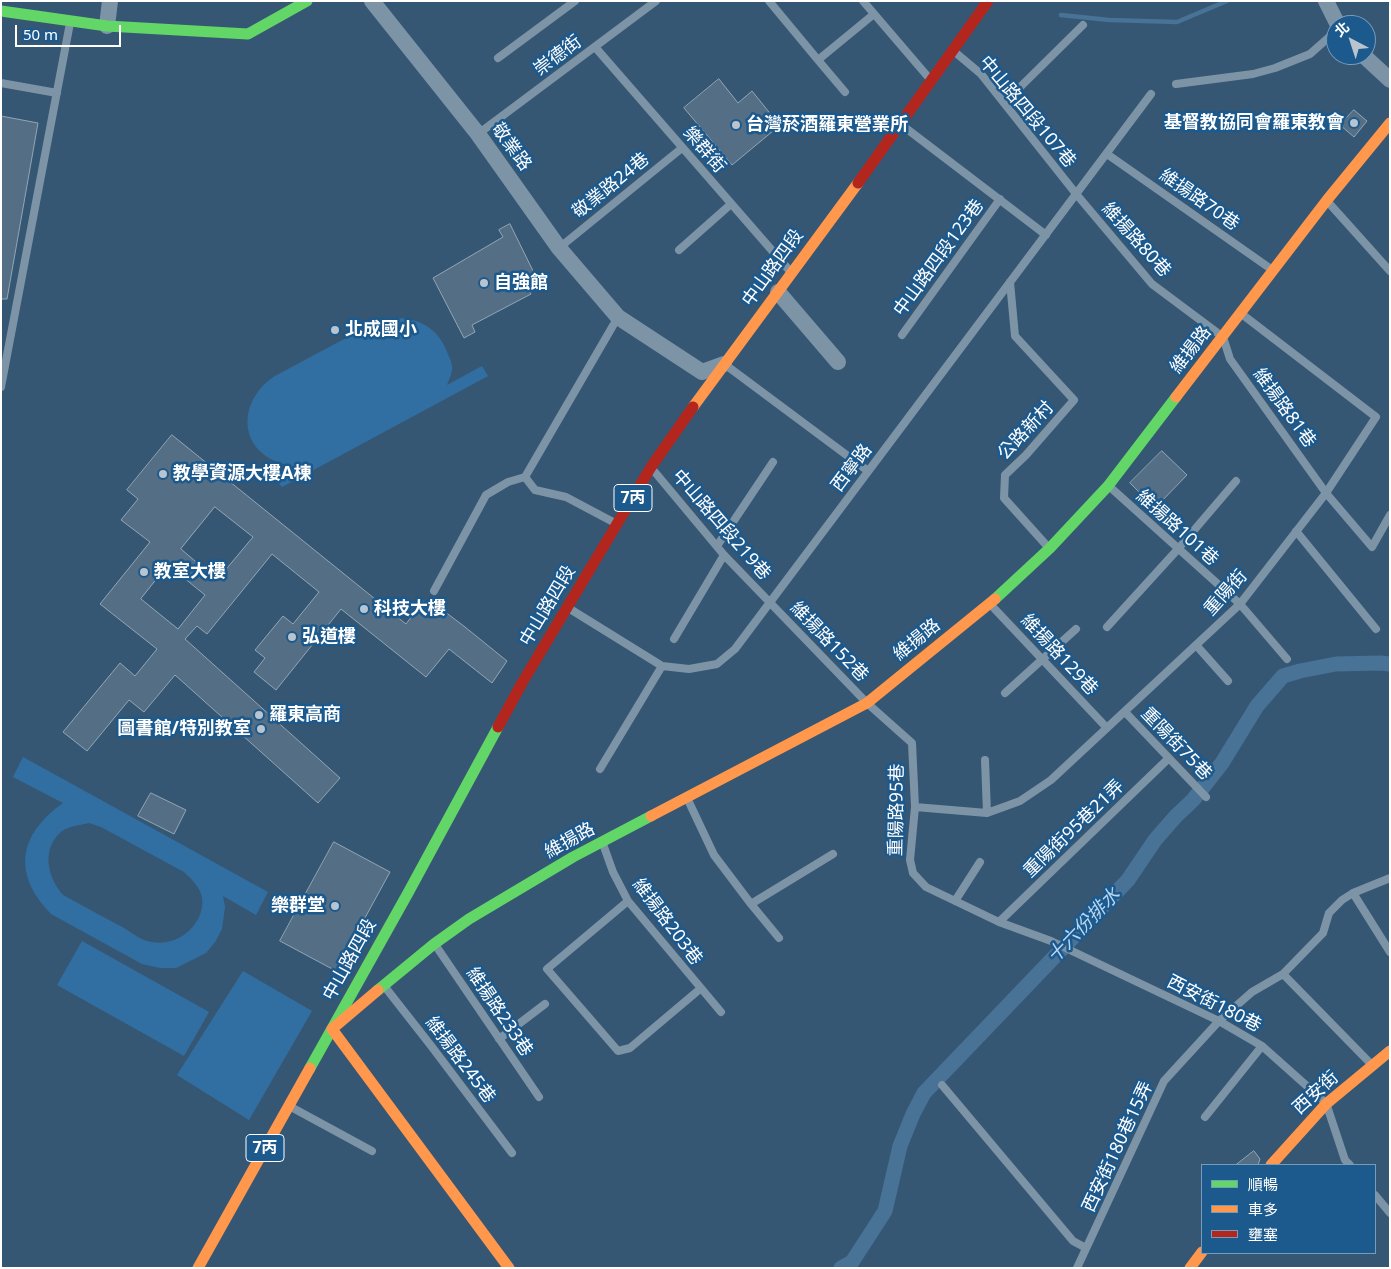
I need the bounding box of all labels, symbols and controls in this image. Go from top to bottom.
scale bar [18,15,124,47]
north arrow [1326,15,1376,65]
text: 北 [1330,17,1353,41]
text: 50 m [23,24,58,44]
street label: 崇德街 [530,31,586,81]
street label: 中山路四段107巷 [974,52,1080,172]
place label: 基督教協同會羅東教會 [1164,112,1344,134]
place label: 台灣菸酒羅東營業所 [746,114,908,136]
marker: 基督教協同會羅東教會 [1348,117,1360,129]
street label: 敬業路 [486,119,536,175]
marker: 台灣菸酒羅東營業所 [730,119,742,131]
street label: 樂群街 [678,123,730,177]
street label: 敬業路24巷 [568,148,654,224]
street label: 維揚路70巷 [1155,165,1243,235]
street label: 中山路四段123巷 [889,195,989,321]
street label: 維揚路80巷 [1097,198,1175,282]
street label: 中山路四段 [738,225,808,311]
place label: 自強館 [494,272,548,294]
marker: 自強館 [478,277,490,289]
place label: 北成國小 [345,319,417,341]
street label: 維揚路 [1166,322,1216,378]
marker: 北成國小 [329,324,341,336]
street label: 維揚路81巷 [1248,364,1320,452]
street label: 公路新村 [994,397,1058,465]
street label: 西寧路 [827,440,877,496]
place label: 教學資源大樓A棟 [173,463,311,485]
street label: 中山路四段219巷 [667,466,775,584]
marker: 教學資源大樓A棟 [157,468,169,480]
road number: 7丙 [614,484,652,512]
street label: 維揚路101巷 [1132,486,1222,570]
place label: 教室大樓 [154,561,226,583]
street label: 中山路四段 [516,562,580,650]
marker: 教室大樓 [138,566,150,578]
street label: 重陽街 [1200,566,1252,620]
street label: 維揚路152巷 [785,597,873,687]
place label: 科技大樓 [374,598,446,620]
marker: 科技大樓 [358,603,370,615]
street label: 維揚路129巷 [1016,610,1102,700]
street label: 維揚路 [889,615,945,665]
place label: 弘道樓 [302,626,356,648]
marker: 弘道樓 [286,631,298,643]
street label: 重陽街75巷 [1136,703,1216,785]
place label: 羅東高商 [269,704,341,726]
marker: 羅東高商 [253,709,265,721]
place label: 圖書館/特別教室 [118,718,251,740]
marker: 圖書館/特別教室 [255,723,267,735]
street label: 重陽路95巷 [885,764,909,856]
street label: 重陽街95巷21弄 [1019,776,1129,882]
street label: 維揚路 [541,818,599,864]
street label: 維揚路203巷 [627,874,707,970]
water label: 十六份排水 [1043,884,1125,968]
place label: 樂群堂 [271,895,325,917]
marker: 樂群堂 [329,900,341,912]
street label: 中山路四段 [319,915,381,1005]
street label: 維揚路233巷 [461,963,537,1061]
street label: 西安街180巷 [1163,971,1265,1037]
street label: 維揚路245巷 [420,1012,500,1108]
street label: 西安街 [1289,1067,1343,1119]
street label: 西安街180巷15弄 [1078,1078,1158,1216]
road number: 7丙 [246,1134,284,1162]
legend [1201,1164,1376,1254]
text: 順暢 [1248,1174,1278,1194]
text: 車多 [1248,1199,1278,1219]
text: 壅塞 [1248,1224,1278,1244]

